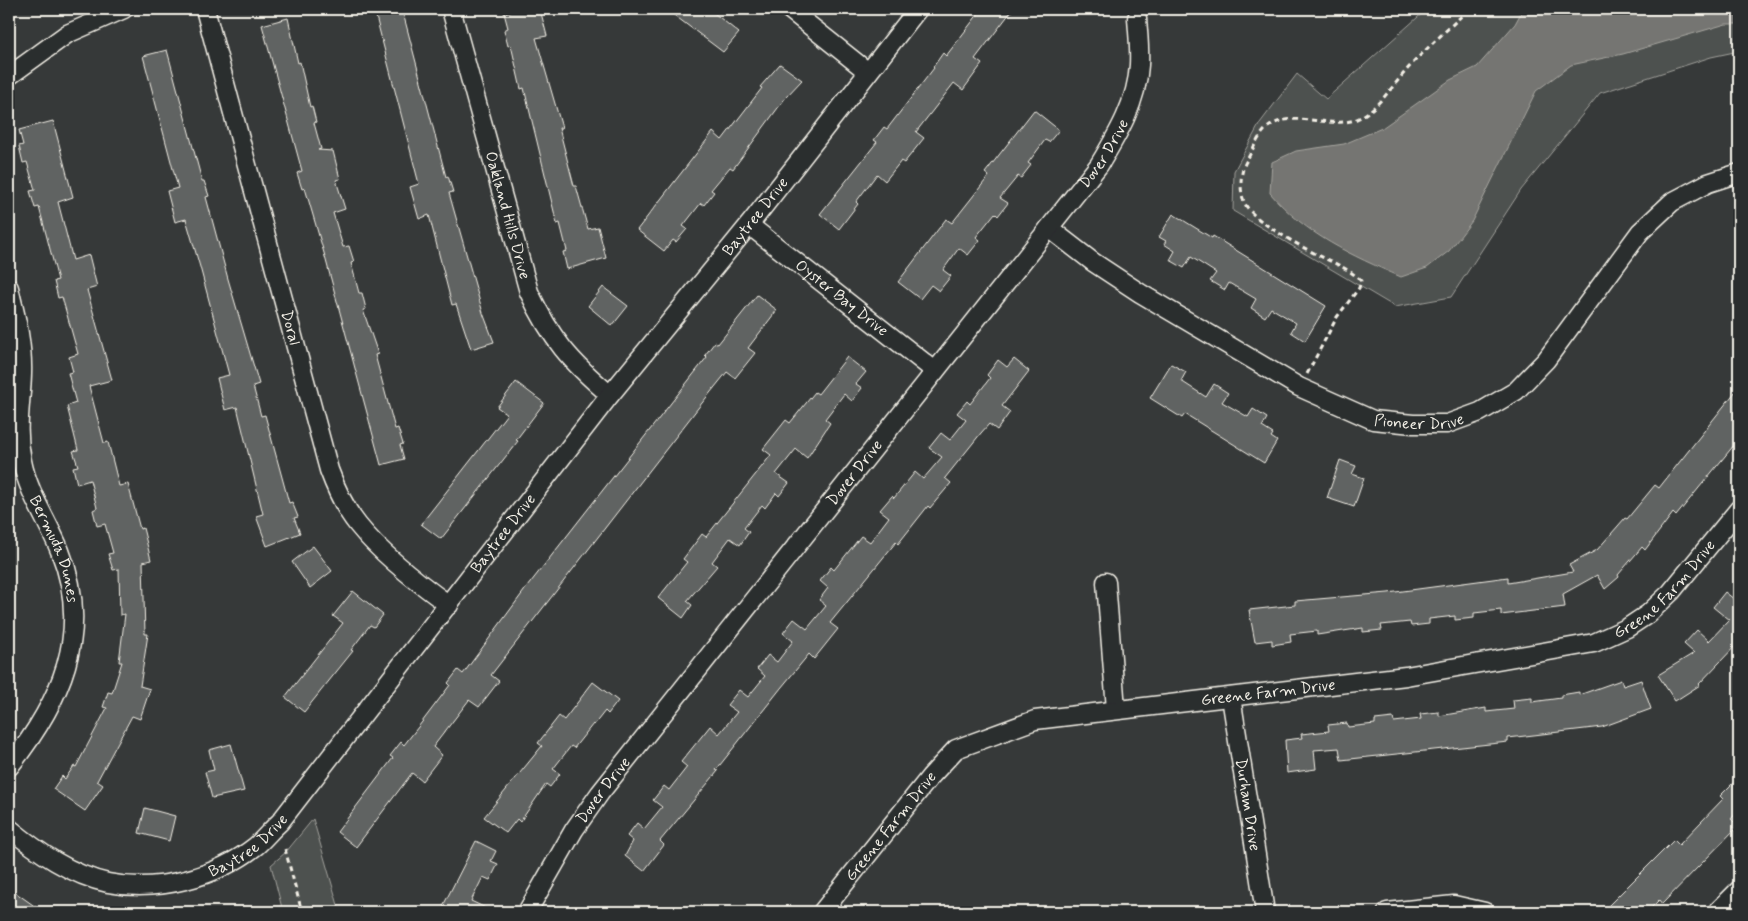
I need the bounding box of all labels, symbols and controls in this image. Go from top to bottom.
street label: Dover Drive [1074,116,1134,193]
street label: Oakland Hills Drive [480,149,536,282]
street label: Baytree Drive [717,173,793,260]
street label: Oyster Bay Drive [791,255,893,341]
street label: Doral [276,308,305,347]
street label: Pioneer Drive [1373,408,1467,435]
street label: Dover Drive [822,435,887,510]
street label: Baytree Drive [466,489,540,577]
street label: Bermuda Dunes [24,492,83,604]
street label: Greene Farm Drive [1610,535,1720,643]
street label: Greene Farm Drive [1200,674,1337,711]
street label: Dover Drive [571,752,635,828]
street label: Durham Drive [1230,757,1266,853]
street label: Greene Farm Drive [840,766,941,886]
street label: Baytree Drive [205,810,293,882]

